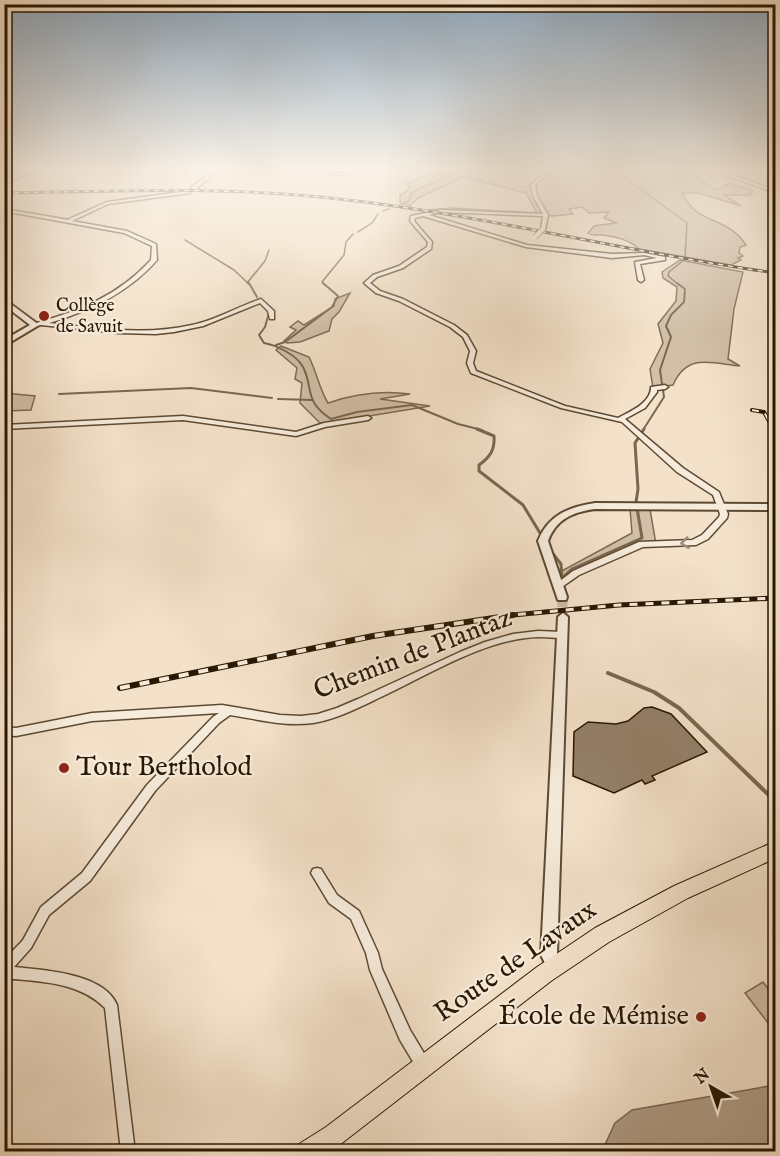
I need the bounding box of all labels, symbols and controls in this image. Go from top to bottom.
place label: Collège de Savuit [56,295,123,339]
marker: Collège de Savuit [37,309,51,323]
one-way arrow [680,536,689,549]
street label: Chemin de Plantaz [309,602,517,708]
place label: Tour Bertholod [76,751,252,785]
marker: Tour Bertholod [57,761,71,775]
street label: Route de Lavaux [428,893,604,1031]
place label: École de Mémise [499,998,689,1034]
marker: École de Mémise [694,1010,708,1024]
north arrow [681,1057,741,1117]
text: N [690,1065,714,1090]

